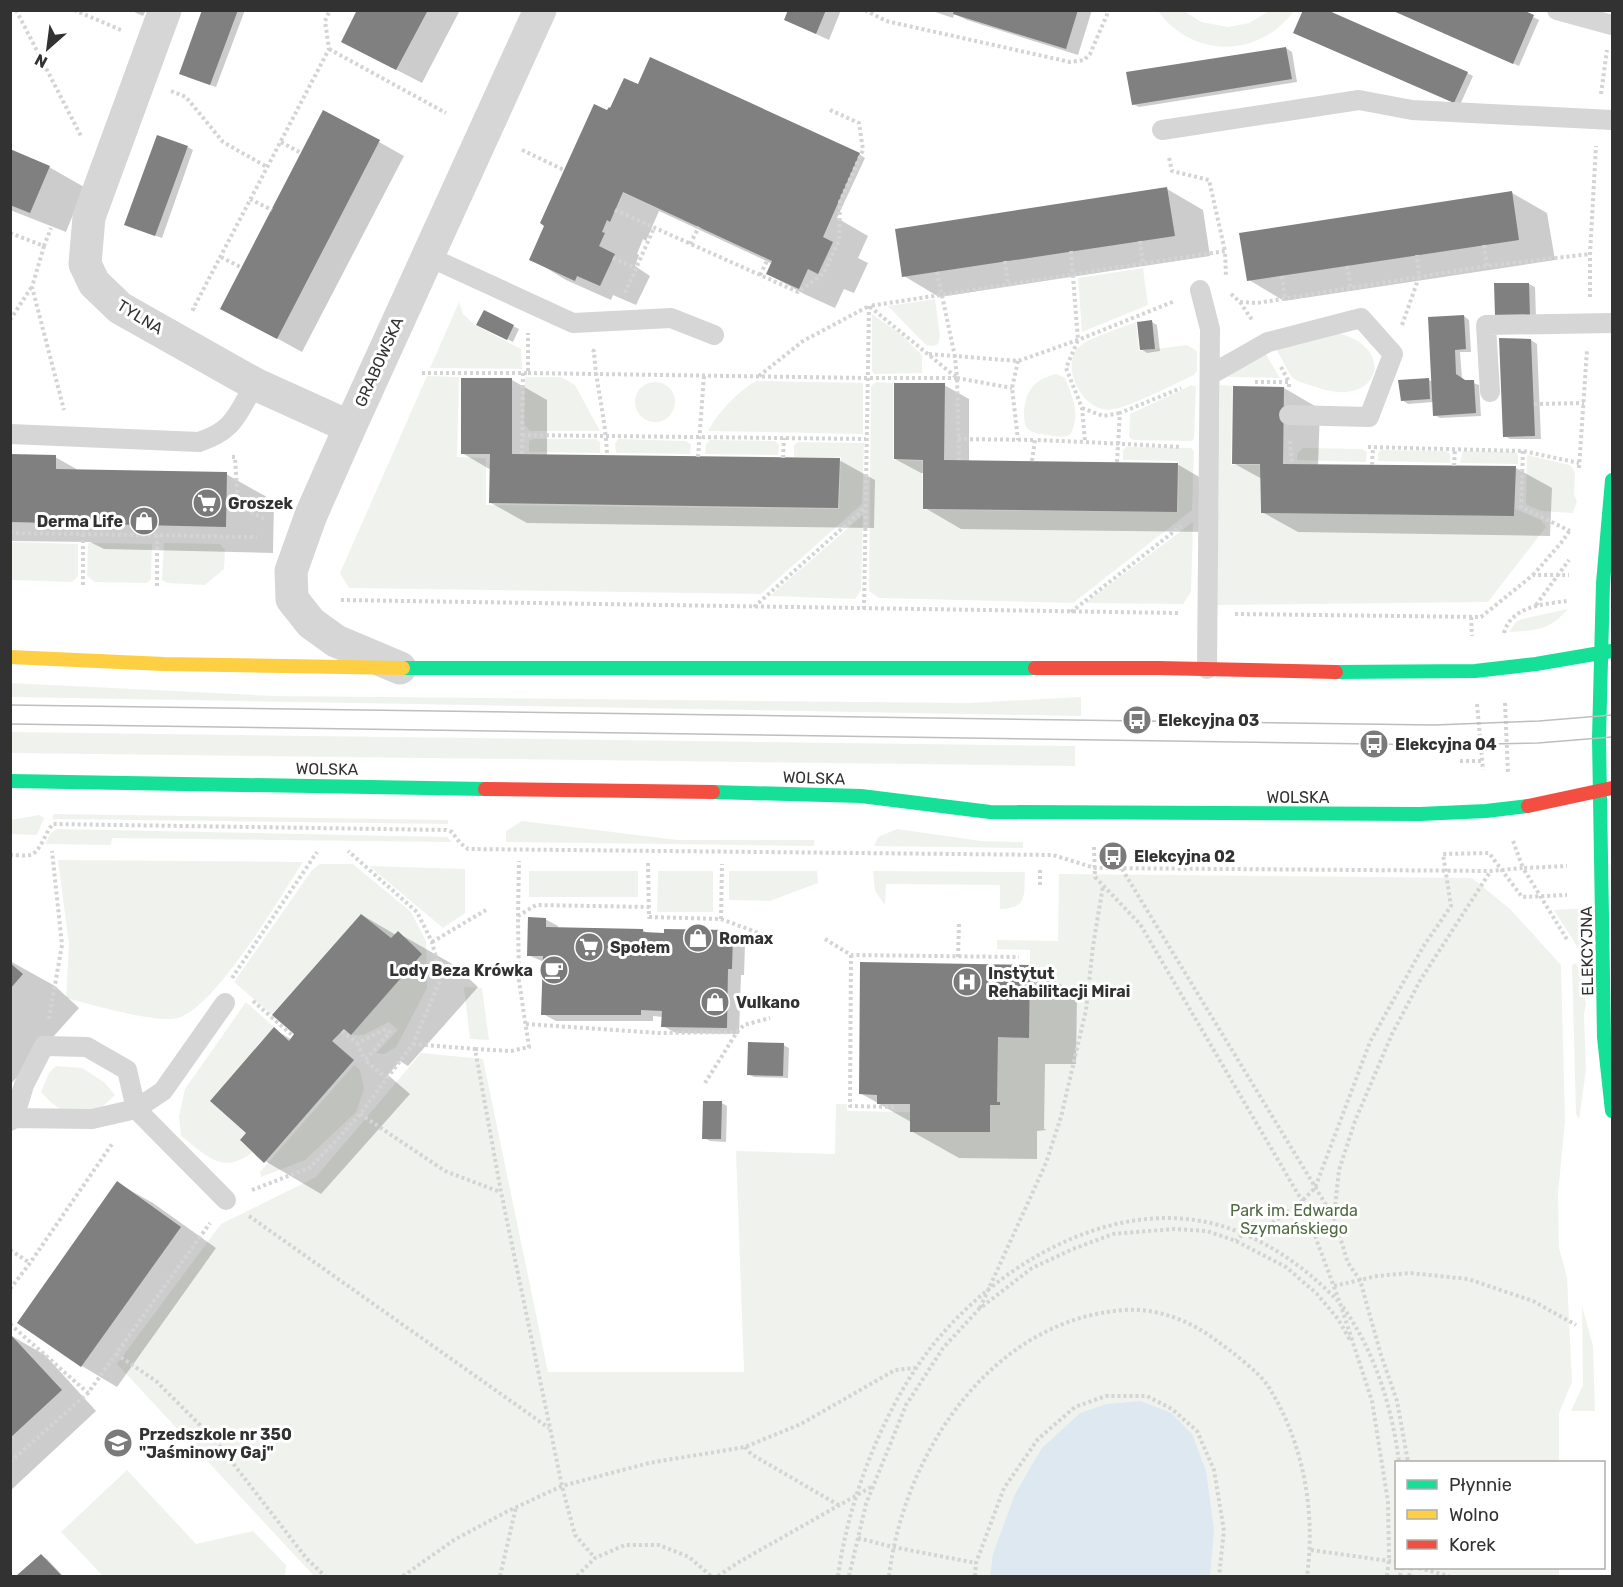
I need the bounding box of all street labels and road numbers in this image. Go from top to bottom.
street label: TYLNA [114,296,167,339]
street label: GRABOWSKA [351,314,407,410]
street label: WOLSKA [295,759,359,779]
street label: WOLSKA [782,767,846,789]
street label: WOLSKA [1267,788,1330,807]
street label: ELEKCYJNA [1577,906,1597,996]

